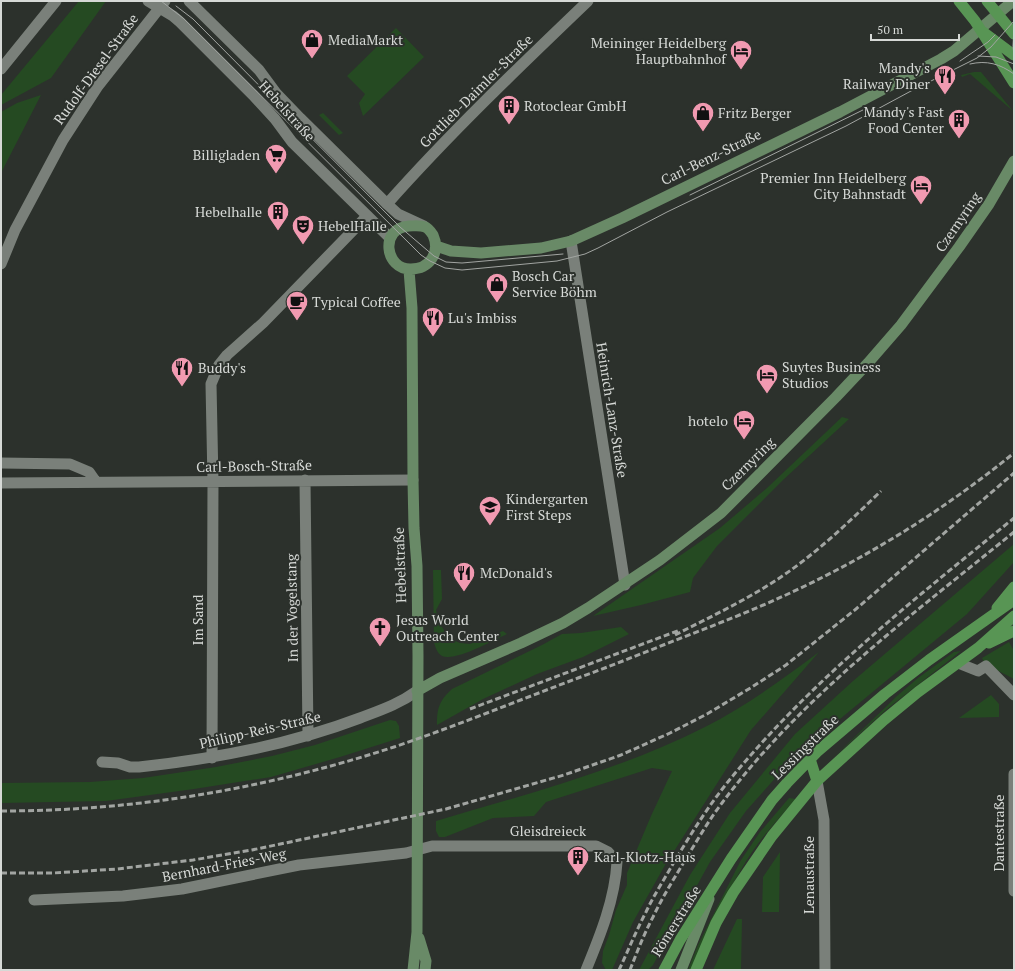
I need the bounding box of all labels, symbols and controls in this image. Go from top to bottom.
street label: Rudolf-Diesel-Straße [49,10,142,128]
scale bar [871,16,959,42]
text: 50 m [877,22,904,37]
shop icon: MediaMarkt [299,27,325,60]
place label: MediaMarkt [328,30,404,49]
street label: Gottlieb-Daimler-Straße [415,30,536,151]
place label: Meininger Heidelberg Hauptbahnhof [591,33,727,68]
hotel icon: Meininger Heidelberg Hauptbahnhof [728,38,754,71]
place label: Mandy's Railway Diner [843,58,931,93]
restaurant icon: Mandy's Railway Diner [932,63,958,96]
street label: Hebelstraße [255,76,320,145]
building icon: Rotoclear GmbH [496,93,522,126]
place label: Rotoclear GmbH [524,96,626,115]
shop icon: Fritz Berger [690,100,716,133]
place label: Mandy's Fast Food Center [864,102,945,137]
place label: Fritz Berger [718,103,792,122]
building icon: Mandy's Fast Food Center [946,107,972,140]
street label: Carl-Benz-Straße [658,124,764,189]
supermarket icon: Billigladen [263,142,289,175]
place label: Billigladen [193,145,261,164]
place label: Premier Inn Heidelberg City Bahnstadt [760,168,907,203]
hotel icon: Premier Inn Heidelberg City Bahnstadt [908,173,934,206]
street label: Czernyring [931,188,985,255]
building icon: Hebelhalle [265,199,291,232]
place label: Hebelhalle [195,202,262,221]
theatre icon: HebelHalle [290,213,316,246]
place label: HebelHalle [318,216,387,235]
place label: Bosch Car Service Böhm [512,266,597,301]
shop icon: Bosch Car Service Böhm [484,271,510,304]
cafe icon: Typical Coffee [284,289,310,322]
place label: Typical Coffee [312,292,401,311]
restaurant icon: Lu's Imbiss [420,305,446,338]
place label: Lu's Imbiss [448,308,517,327]
street label: Heinrich-Lanz-Straße [592,341,633,479]
restaurant icon: Buddy's [169,355,195,388]
place label: Suytes Business Studios [782,357,881,392]
place label: Buddy's [198,358,246,377]
hotel icon: Suytes Business Studios [754,362,780,395]
hotel icon: hotelo [731,408,757,441]
place label: hotelo [688,411,728,430]
street label: Czernyring [717,432,779,495]
street label: Carl-Bosch-Straße [196,455,312,476]
place label: Kindergarten First Steps [506,489,589,524]
school or university icon: Kindergarten First Steps [477,494,503,527]
street label: Hebelstraße [389,527,410,603]
street label: In der Vogelstang [281,553,302,662]
restaurant icon: McDonald's [451,560,477,593]
place label: McDonald's [480,563,552,582]
street label: Im Sand [188,594,207,646]
place label: Jesus World Outreach Center [396,610,499,645]
church icon: Jesus World Outreach Center [367,615,393,648]
street label: Philipp-Reis-Straße [197,706,322,753]
street label: Lessingstraße [767,710,842,783]
street label: Dantestraße [989,794,1008,872]
street label: Gleisdreieck [510,821,587,840]
street label: Lenaustraße [799,836,818,914]
street label: Bernhard-Fries-Weg [160,843,288,886]
building icon: Karl-Klotz-Haus [565,844,591,877]
place label: Karl-Klotz-Haus [594,847,696,866]
street label: Römerstraße [646,882,705,960]

